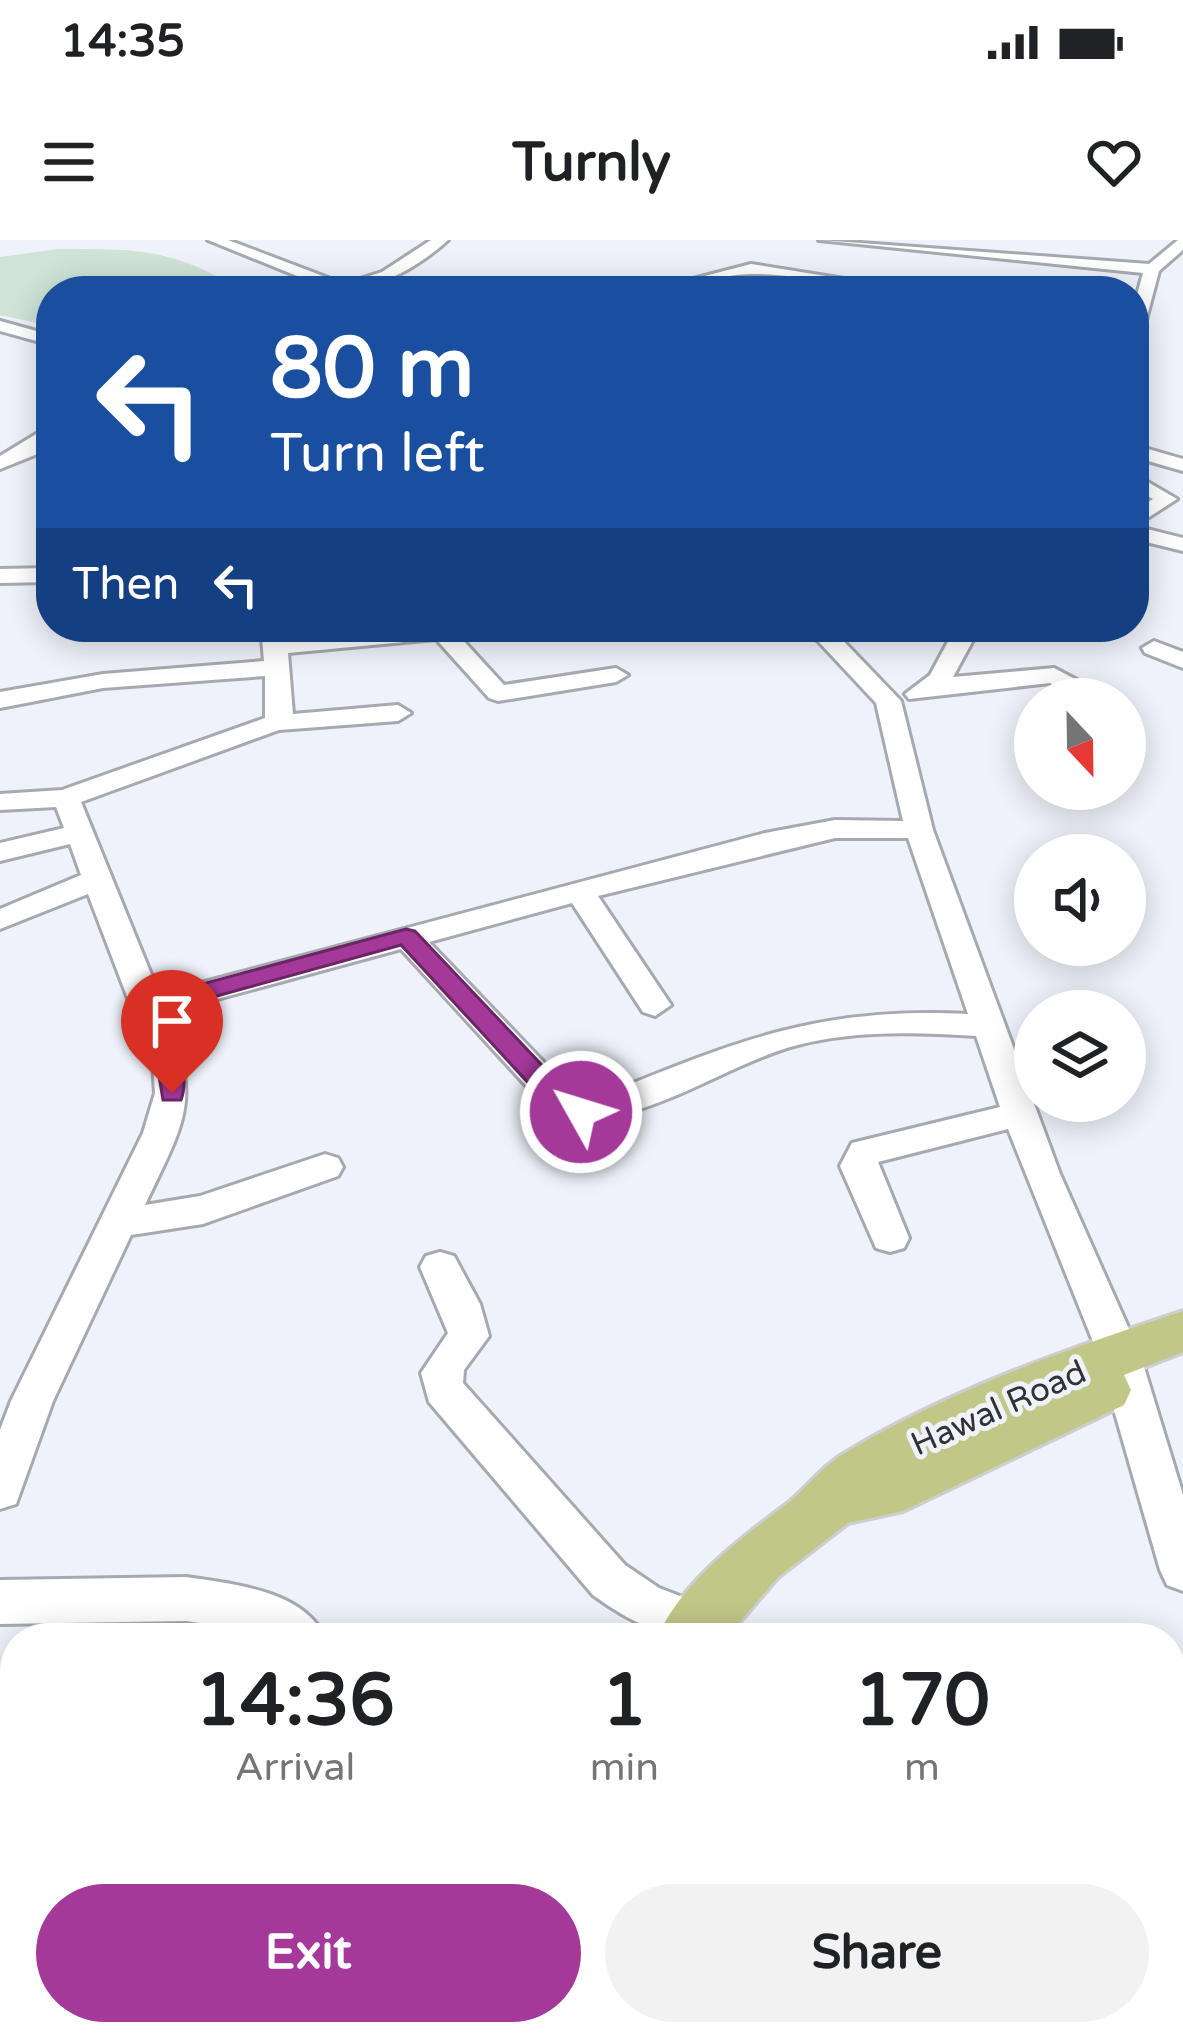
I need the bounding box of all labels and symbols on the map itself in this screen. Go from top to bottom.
north arrow [1014,678,1146,810]
pin [121,970,223,1093]
position arrow [518,1049,644,1175]
street label: Hawal Road [905,1352,1092,1464]

